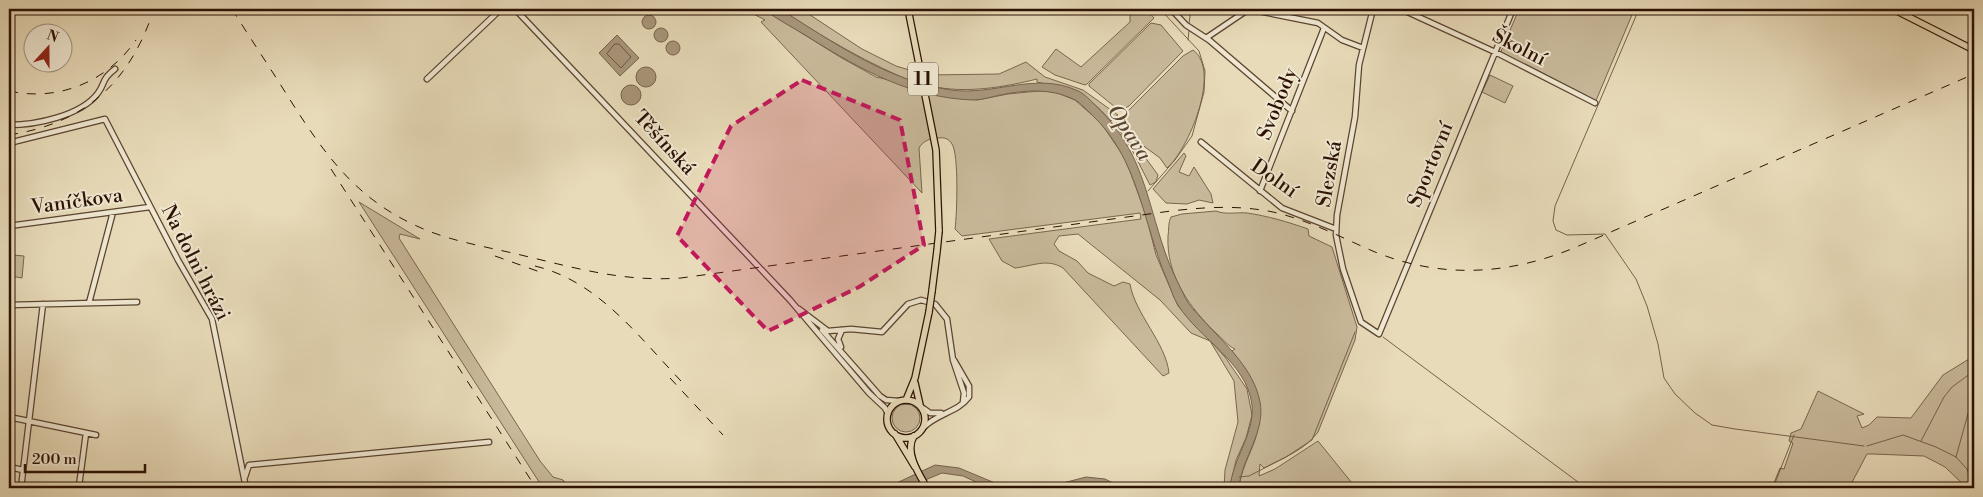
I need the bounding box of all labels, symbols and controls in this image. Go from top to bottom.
north arrow [22,22,72,72]
street label: Školní [1488,23,1552,73]
text: N [44,26,61,47]
road number: 11 [908,62,938,96]
street label: Svobody [1252,64,1304,144]
water label: Opava [1101,100,1157,166]
street label: Těšínská [628,105,701,181]
street label: Sportovní [1403,117,1460,211]
street label: Slezská [1312,138,1348,209]
street label: Dolní [1246,154,1303,205]
street label: Vaníčkova [29,183,125,221]
street label: Na dolni hrázi [155,201,235,326]
scale bar [25,442,145,474]
text: 200 m [32,450,77,469]

